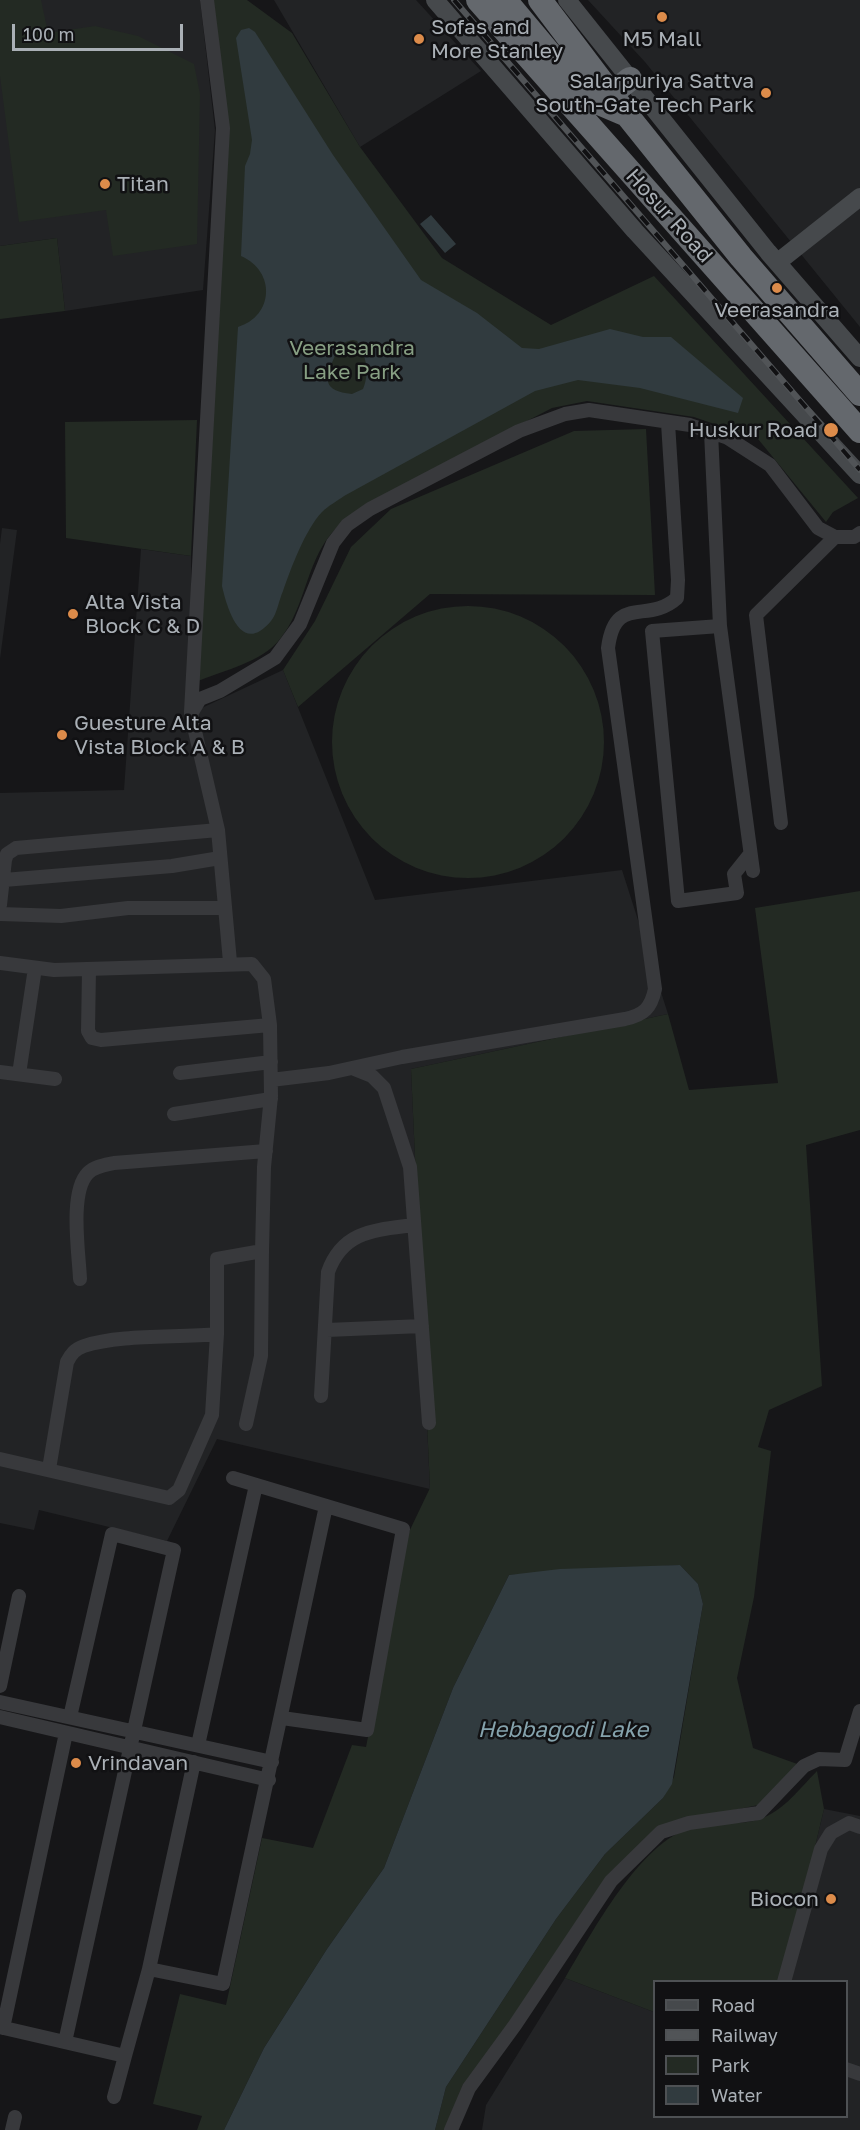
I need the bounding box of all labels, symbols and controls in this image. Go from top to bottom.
marker: M5 Mall [655,10,669,24]
scale bar [15,12,186,50]
place label: Sofas and More Stanley [431,14,563,64]
text: 100 m [23,23,74,45]
place label: M5 Mall [623,26,701,52]
marker: Sofas and More Stanley [412,32,426,46]
place label: Salarpuriya Sattva South-Gate Tech Park [535,68,754,118]
marker: Salarpuriya Sattva South-Gate Tech Park [759,86,773,100]
street label: Hosur Road [620,164,718,268]
place label: Titan [117,171,169,197]
marker: Titan [98,177,112,191]
marker: Veerasandra [770,281,784,295]
place label: Veerasandra [714,297,840,323]
park label: Veerasandra Lake Park [289,335,415,385]
place label: Huskur Road [689,417,818,443]
marker: Huskur Road [822,421,840,439]
place label: Alta Vista Block C & D [85,589,200,639]
marker: Alta Vista Block C & D [66,607,80,621]
place label: Guesture Alta Vista Block A & B [74,710,245,760]
marker: Guesture Alta Vista Block A & B [55,728,69,742]
water label: Hebbagodi Lake [478,1717,648,1743]
place label: Vrindavan [88,1750,188,1776]
marker: Vrindavan [69,1756,83,1770]
place label: Biocon [750,1886,819,1912]
marker: Biocon [824,1892,838,1906]
legend [653,1980,848,2118]
text: Road [711,1994,755,2016]
text: Railway [711,2024,778,2046]
text: Park [711,2054,750,2076]
text: Water [711,2084,762,2106]

